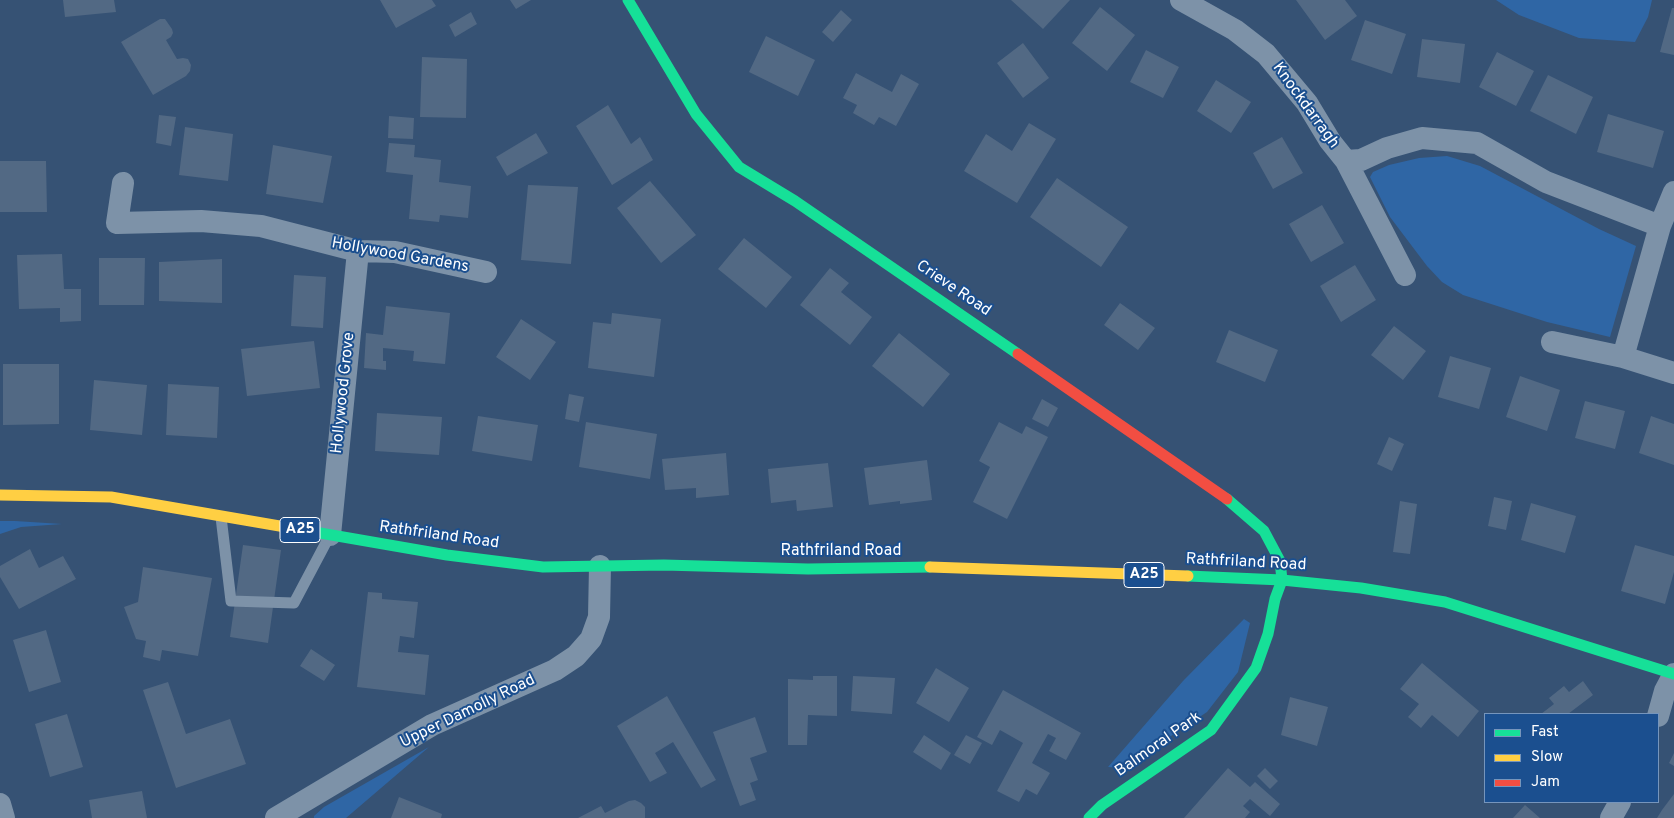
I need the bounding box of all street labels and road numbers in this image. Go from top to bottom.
street label: Knockdarragh [1267,59,1343,153]
street label: Hollywood Gardens [330,234,470,278]
street label: Crieve Road [912,257,994,321]
street label: Hollywood Grove [328,331,360,455]
road number: A25 [280,518,320,542]
street label: Rathfriland Road [378,518,500,554]
street label: Rathfriland Road [781,542,901,562]
street label: Rathfriland Road [1185,550,1307,576]
road number: A25 [1124,562,1164,588]
street label: Upper Damolly Road [397,671,539,753]
street label: Balmoral Park [1112,708,1206,782]

